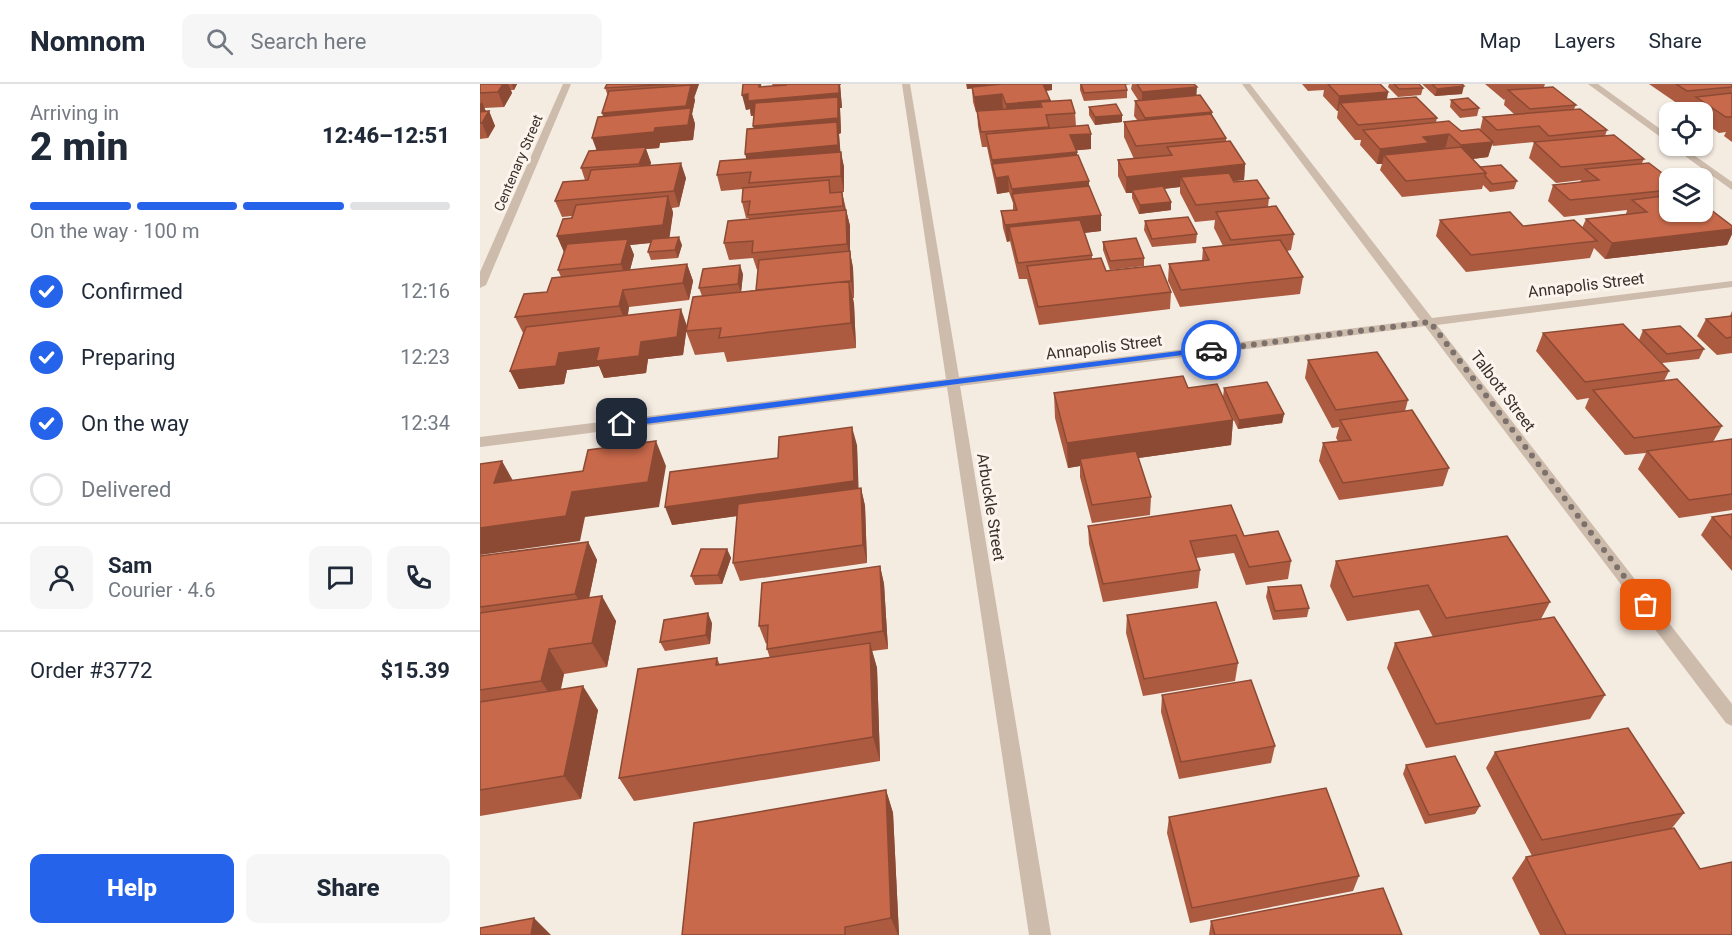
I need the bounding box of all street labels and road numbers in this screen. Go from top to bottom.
street label: Centenary Street [490,112,546,214]
street label: Annapolis Street [1527,268,1645,302]
street label: Annapolis Street [1045,330,1163,364]
street label: Talbott Street [1467,347,1539,435]
street label: Arbuckle Street [973,452,1009,562]

